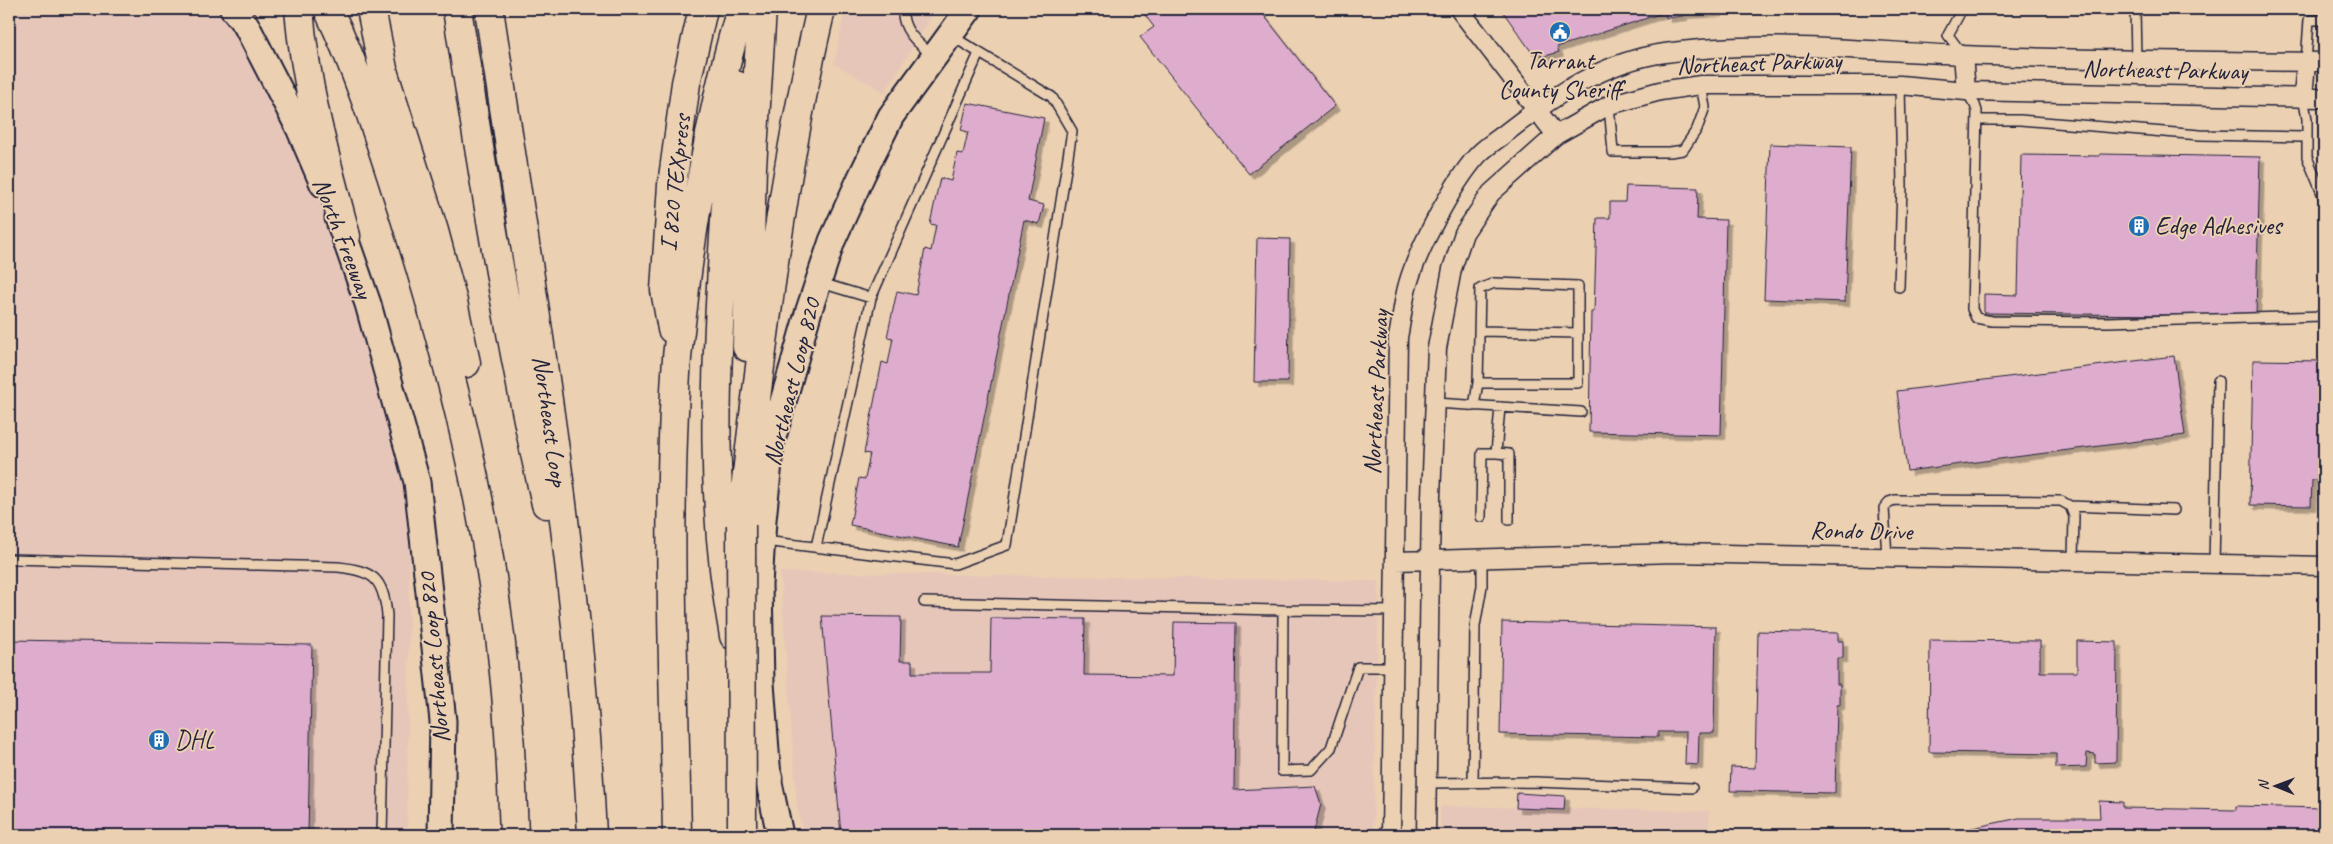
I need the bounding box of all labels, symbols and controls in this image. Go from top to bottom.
public building icon: Tarrant County Sheriff [1548,20,1572,44]
street label: Northeast Parkway [1676,44,1844,82]
place label: Tarrant County Sheriff [1499,45,1627,106]
street label: Northeast Parkway [2082,53,2250,87]
street label: I 820 TEXpress [652,111,698,253]
street label: North Freeway [305,173,382,305]
place label: Edge Adhesives [2155,210,2284,242]
building icon: Edge Adhesives [2127,214,2151,238]
street label: Northeast Loop 820 [756,293,829,469]
street label: Northeast Parkway [1356,306,1396,475]
street label: Northeast Loop [525,354,575,490]
street label: Rondo Drive [1809,514,1914,548]
street label: Northeast Loop 820 [410,570,457,745]
place label: DHL [175,724,215,756]
building icon: DHL [147,728,171,752]
north arrow [2250,762,2300,812]
text: N [2255,779,2272,790]

